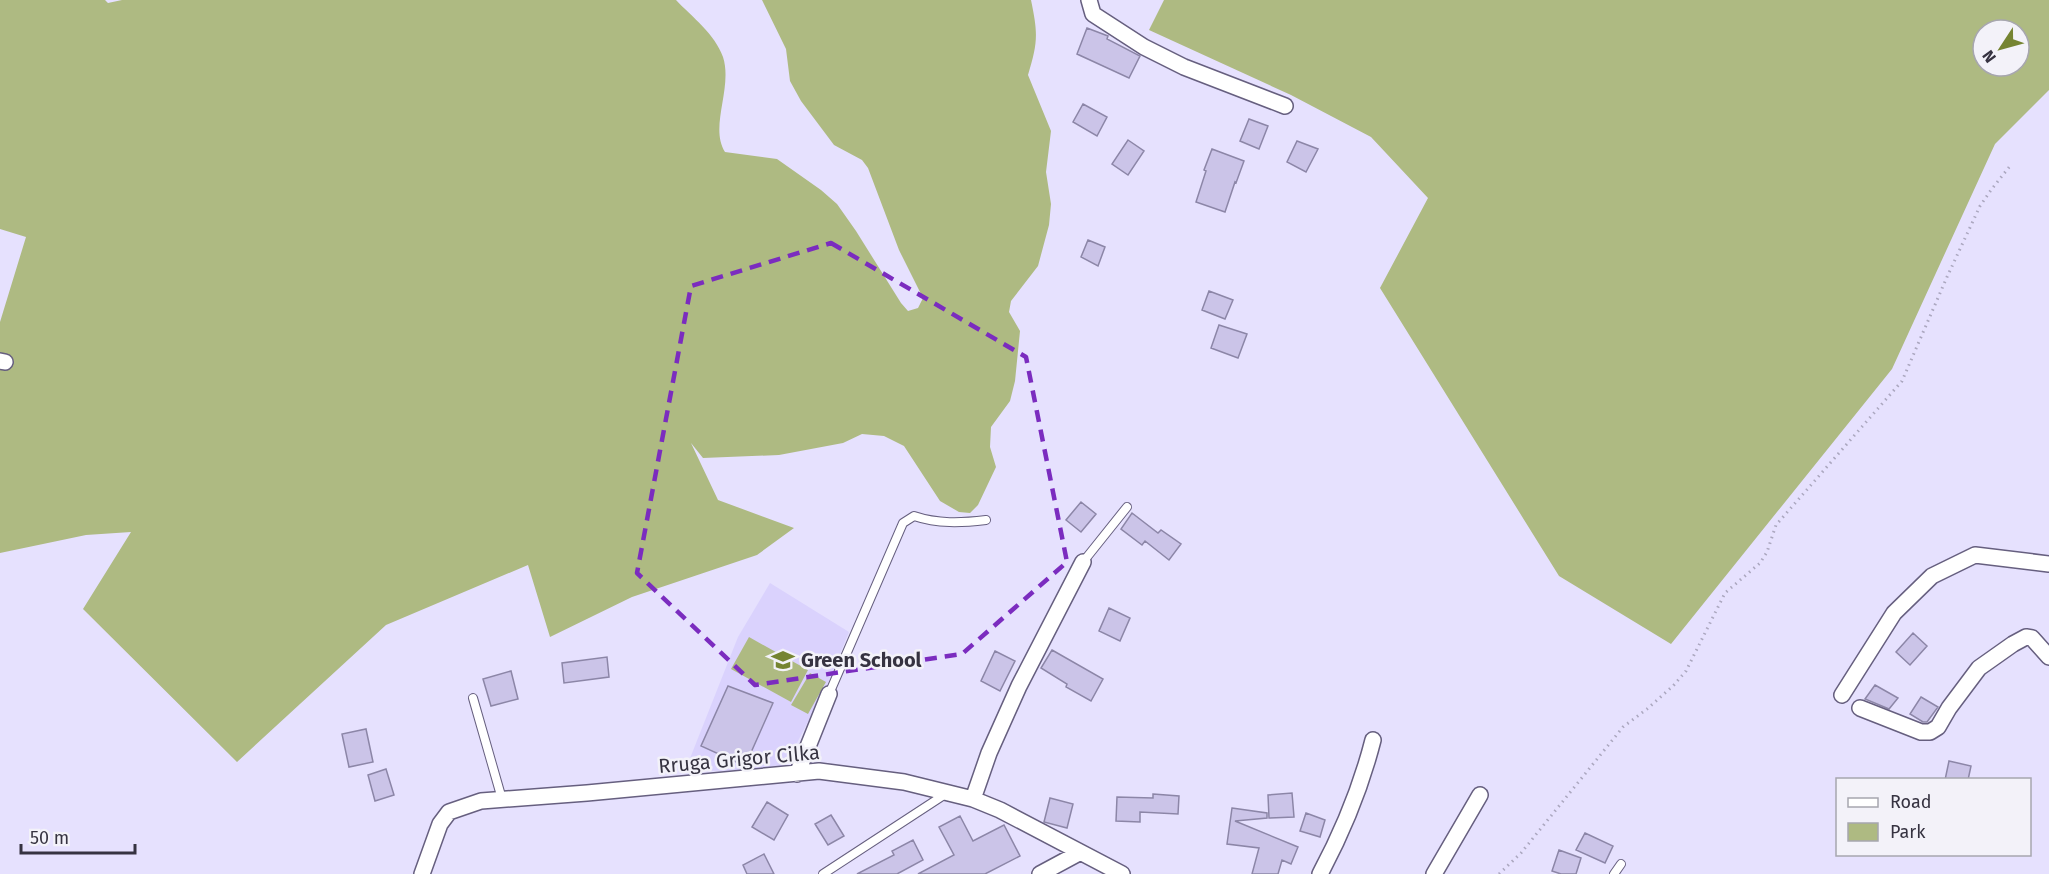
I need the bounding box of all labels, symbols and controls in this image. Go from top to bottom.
north arrow [1971,18,2031,78]
text: N [1978,47,2000,66]
school or university icon: Green School [770,647,796,673]
place label: Green School [801,648,922,672]
street label: Rruga Grigor Cilka [657,740,821,778]
legend [1836,778,2031,856]
text: Road [1890,791,1932,813]
scale bar [21,817,135,855]
text: Park [1890,821,1926,843]
text: 50 m [30,827,69,849]

